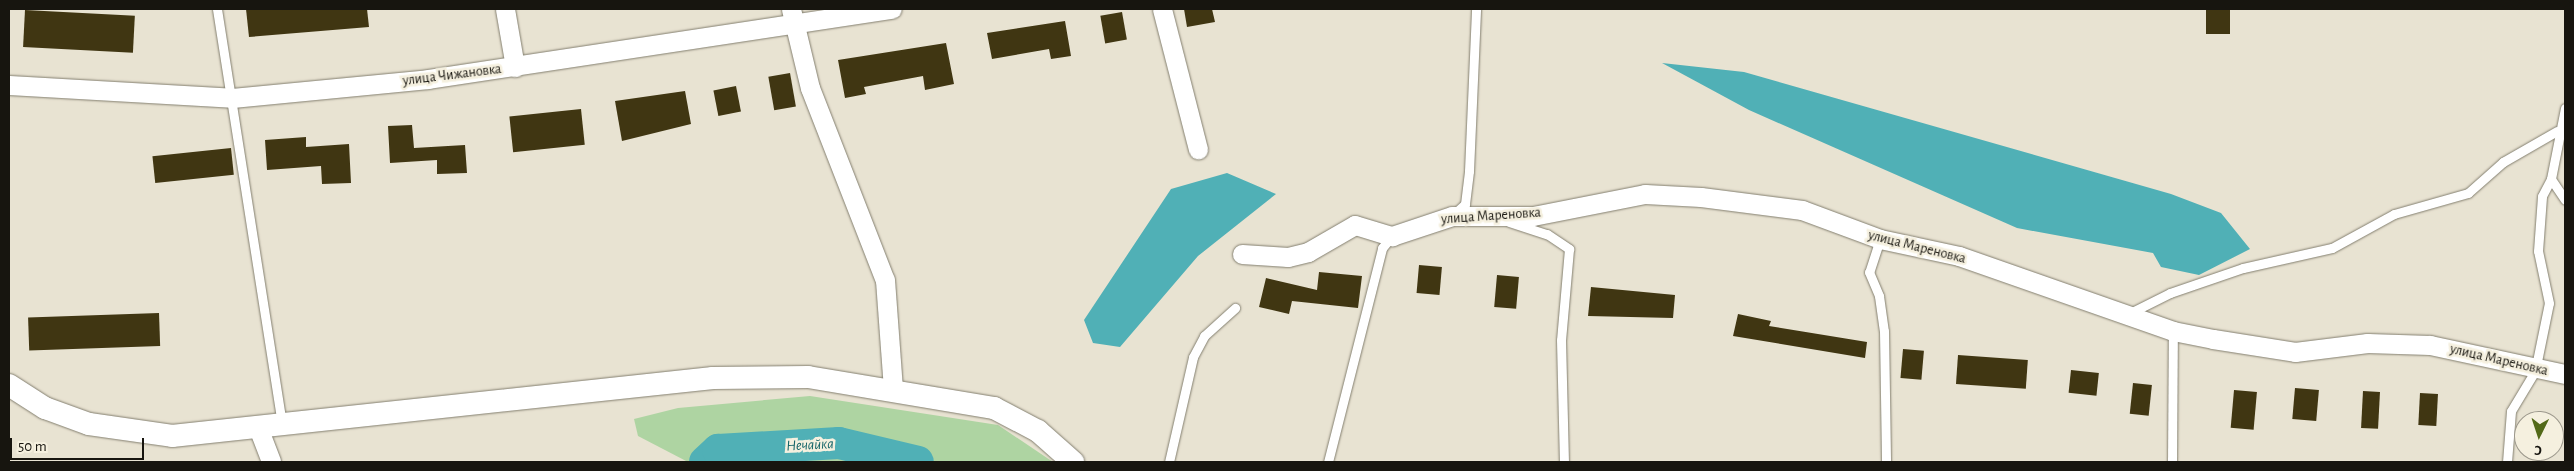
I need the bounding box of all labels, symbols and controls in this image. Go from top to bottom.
street label: улица Чижановка [402,61,502,89]
street label: улица Мареновка [1441,204,1541,228]
street label: улица Мареновка [1866,227,1968,267]
street label: улица Мареновка [2448,341,2550,379]
north arrow [2514,411,2564,461]
scale bar [12,428,146,460]
water label: Нечайка [786,435,834,455]
text: 50 m [18,439,47,454]
text: С [2534,443,2542,457]

